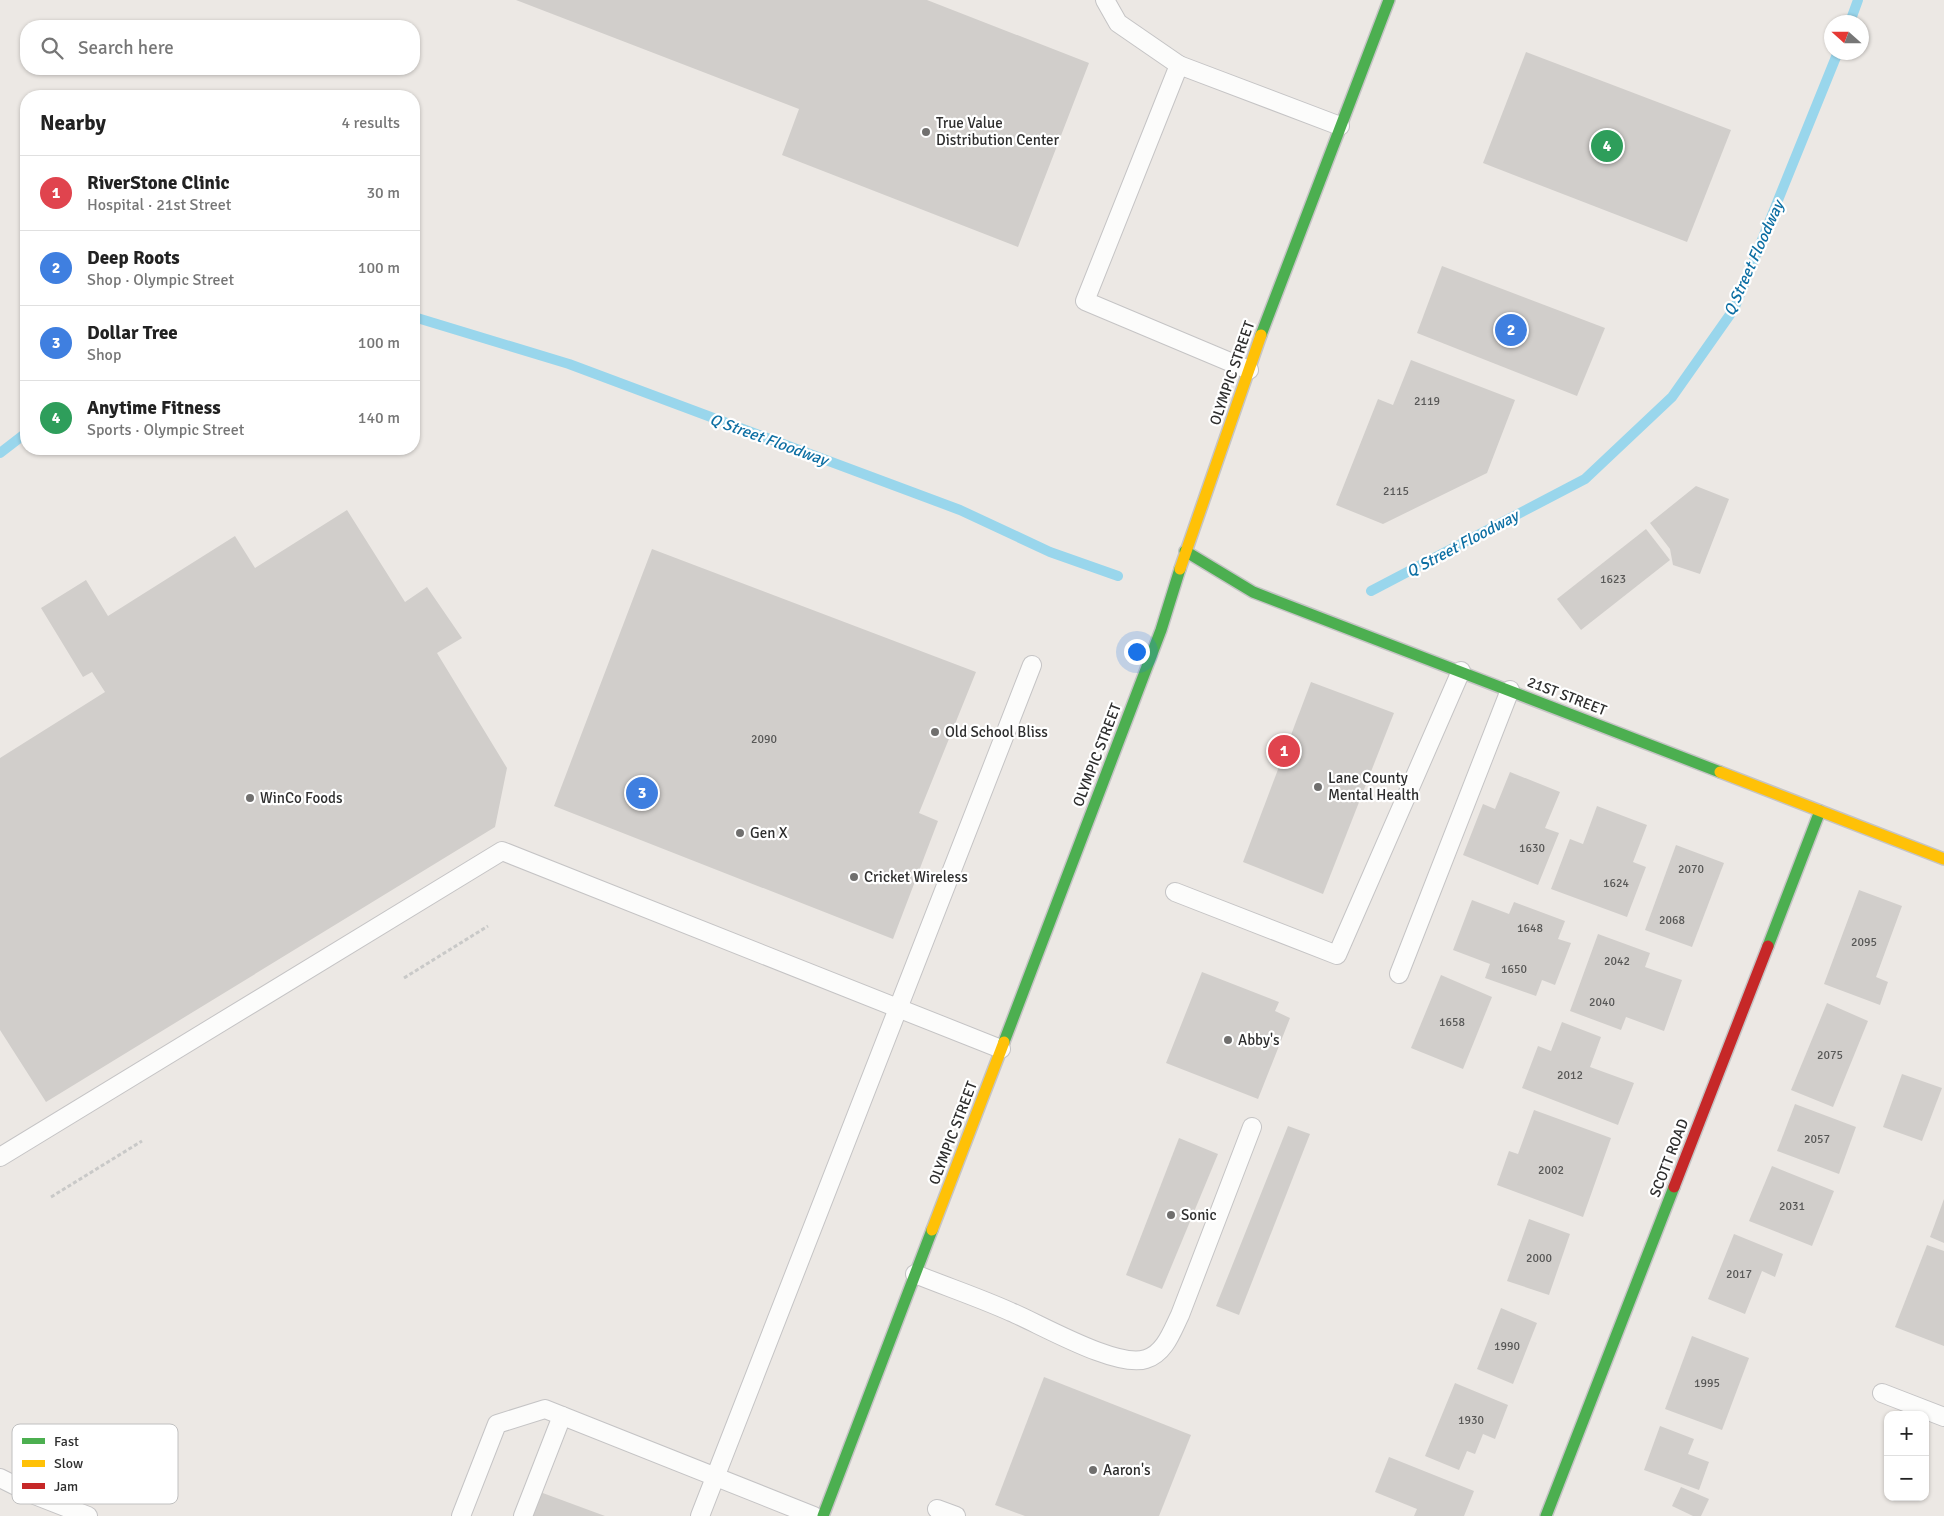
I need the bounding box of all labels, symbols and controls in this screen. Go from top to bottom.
north arrow [1824,15,1869,60]
search box [20,20,420,75]
icon: search [38,34,66,62]
text: Search here [78,36,174,60]
text: Nearby [40,110,106,136]
text: 4 results [341,113,400,133]
place label: True Value Distribution Center [936,114,1060,149]
marker: True Value Distribution Center [920,126,932,138]
pin: 4 [1591,127,1623,165]
text: RiverStone Clinic [87,171,230,195]
text: 1 [52,183,60,203]
text: 30 m [366,183,400,203]
text: Hospital · 21st Street [87,195,231,215]
water label: Q Street Floodway [1720,195,1789,319]
text: Deep Roots [87,246,180,270]
text: 2 [52,258,60,278]
text: 100 m [358,258,400,278]
text: Shop · Olympic Street [87,270,234,290]
pin: 2 [1495,311,1527,349]
street label: OLYMPIC STREET [1206,318,1259,428]
text: Dollar Tree [87,321,178,345]
text: 3 [52,333,60,353]
text: 100 m [358,333,400,353]
text: Shop [87,345,121,365]
house number: 2119 [1414,394,1440,409]
text: Anytime Fitness [87,396,221,420]
text: 4 [52,408,60,428]
text: 140 m [358,408,400,428]
water label: Q Street Floodway [707,409,833,471]
text: Sports · Olympic Street [87,420,244,440]
house number: 2115 [1383,484,1409,499]
water label: Q Street Floodway [1403,505,1524,582]
house number: 1623 [1600,572,1626,587]
your location [1124,639,1150,665]
street label: 21ST STREET [1525,673,1610,720]
street label: OLYMPIC STREET [1069,700,1125,809]
place label: Old School Bliss [945,723,1048,741]
marker: Old School Bliss [929,726,941,738]
house number: 2090 [751,732,777,747]
pin: 1 [1268,732,1300,770]
place label: Lane County Mental Health [1328,769,1419,804]
pin: 3 [626,774,658,812]
marker: Lane County Mental Health [1312,781,1324,793]
place label: WinCo Foods [260,789,343,807]
marker: WinCo Foods [244,792,256,804]
place label: Gen X [750,824,788,842]
marker: Gen X [734,827,746,839]
house number: 1630 [1519,841,1545,856]
house number: 2070 [1678,862,1704,877]
place label: Cricket Wireless [864,868,968,886]
marker: Cricket Wireless [848,871,860,883]
house number: 1624 [1603,876,1629,891]
house number: 2068 [1659,913,1685,928]
house number: 1648 [1517,921,1543,936]
house number: 2095 [1851,935,1877,950]
house number: 2042 [1604,954,1630,969]
house number: 1650 [1501,962,1527,977]
house number: 2040 [1589,995,1615,1010]
house number: 1658 [1439,1015,1465,1030]
place label: Abby's [1238,1031,1280,1049]
marker: Abby's [1222,1034,1234,1046]
house number: 2075 [1817,1048,1843,1063]
house number: 2012 [1557,1068,1583,1083]
street label: OLYMPIC STREET [925,1078,981,1187]
street label: SCOTT ROAD [1646,1116,1692,1200]
house number: 2057 [1804,1132,1830,1147]
house number: 2002 [1538,1163,1564,1178]
house number: 2031 [1779,1199,1805,1214]
place label: Sonic [1181,1206,1216,1224]
marker: Sonic [1165,1209,1177,1221]
house number: 2000 [1526,1251,1552,1266]
house number: 2017 [1726,1267,1752,1282]
house number: 1990 [1494,1339,1520,1354]
house number: 1995 [1694,1376,1720,1391]
map controls [1884,1411,1929,1501]
button: + [1884,1411,1929,1456]
house number: 1930 [1458,1413,1484,1428]
legend [12,1424,178,1504]
text: Fast [54,1433,79,1450]
text: Slow [54,1455,83,1472]
button: − [1884,1456,1929,1501]
place label: Aaron's [1103,1461,1151,1479]
marker: Aaron's [1087,1464,1099,1476]
text: Jam [54,1478,78,1495]

